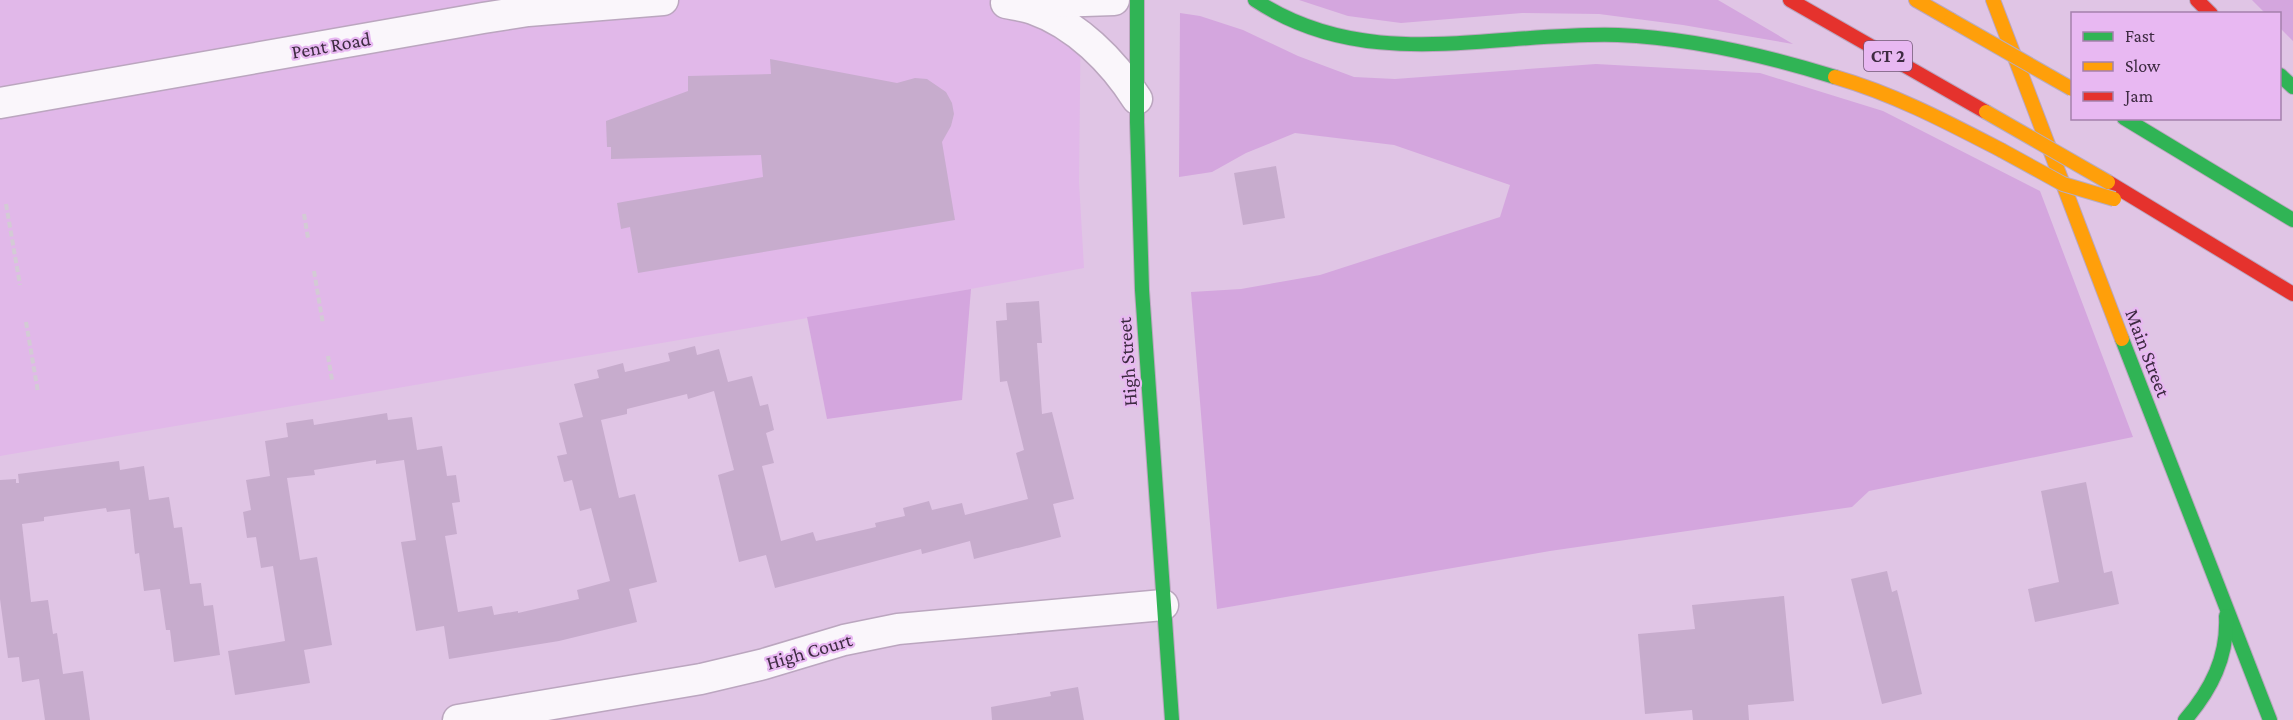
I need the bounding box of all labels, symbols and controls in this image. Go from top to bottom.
legend [2071,12,2281,120]
text: Fast [2125,26,2156,46]
street label: Pent Road [290,27,373,63]
road number: CT 2 [1864,41,1912,71]
text: Slow [2125,56,2161,76]
text: Jam [2123,86,2154,106]
street label: Main Street [2121,306,2175,400]
street label: High Street [1113,316,1142,407]
street label: High Court [763,628,855,675]

